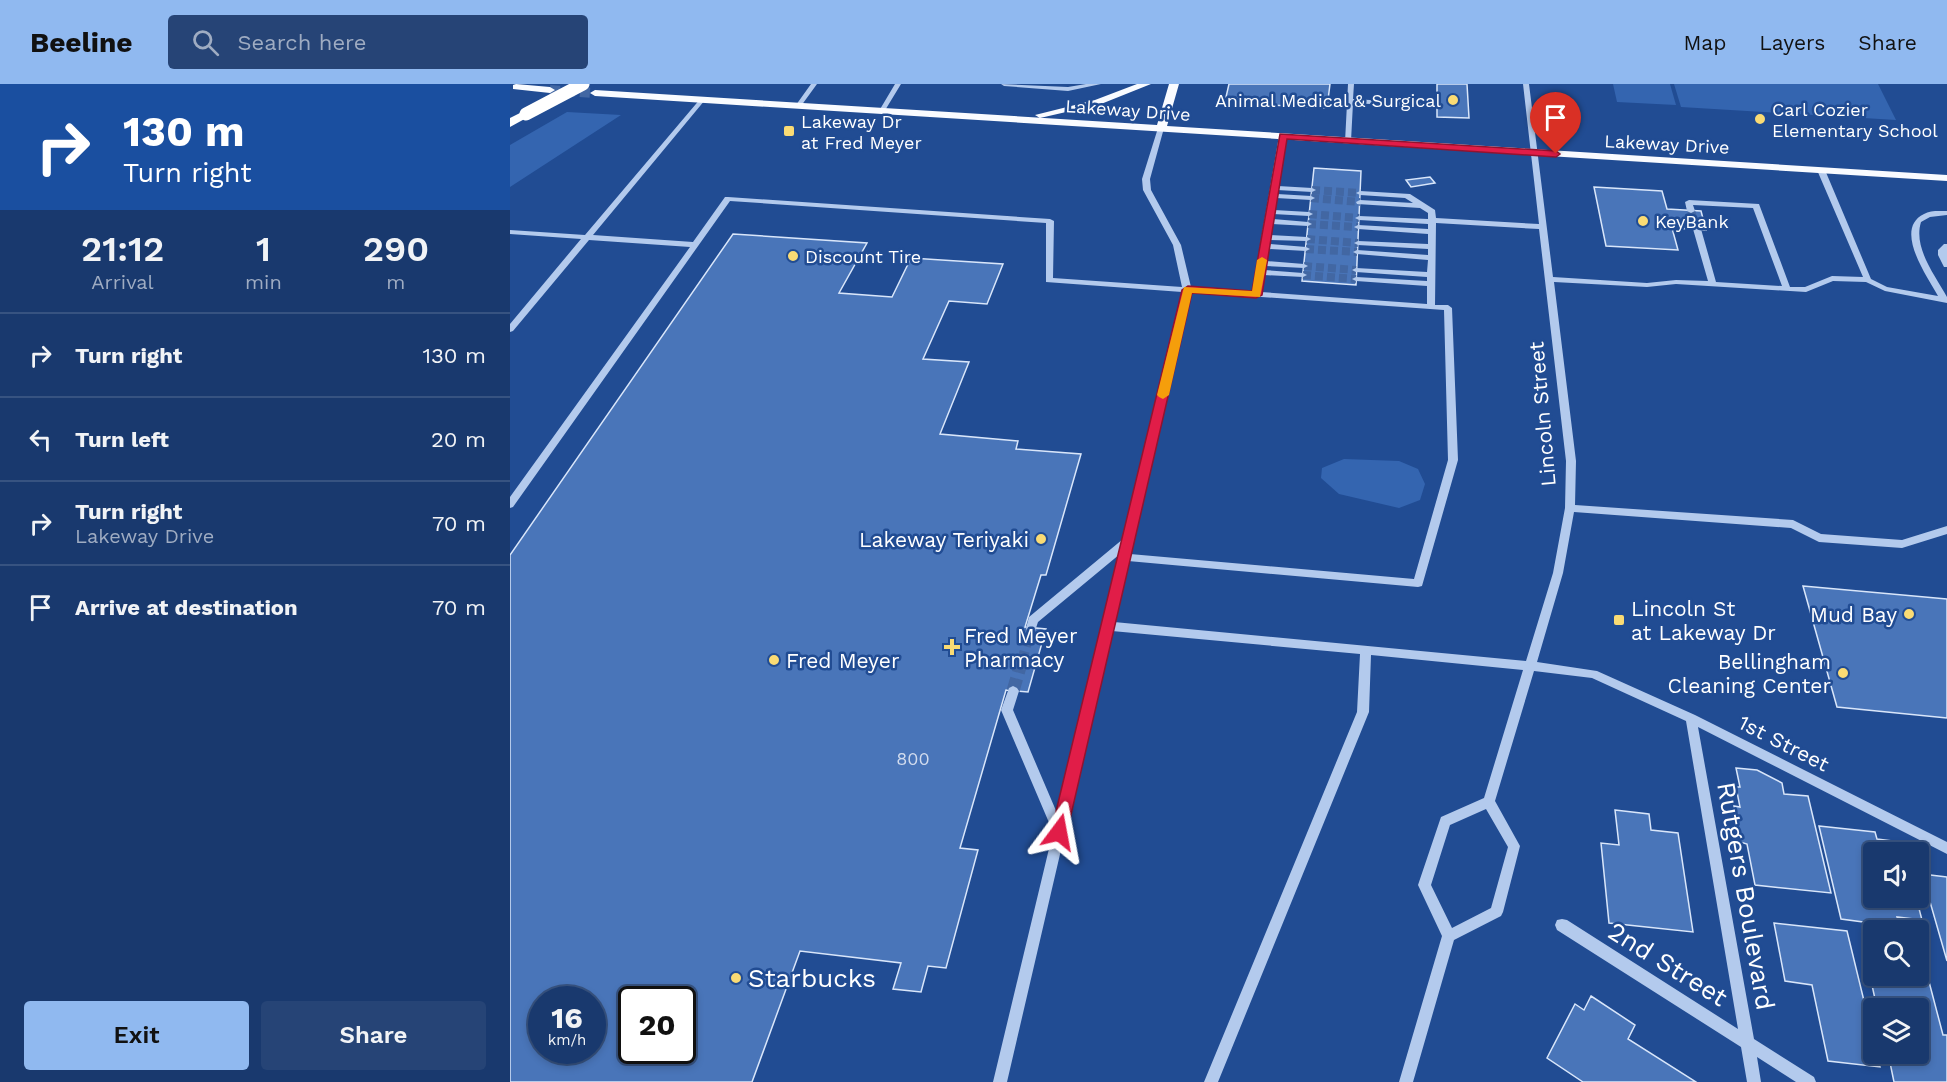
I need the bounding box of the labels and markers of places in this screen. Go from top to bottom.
place label: Animal Medical & Surgical [1215,90,1441,111]
pin [1530,92,1581,154]
marker: Animal Medical & Surgical [1446,93,1460,107]
place label: Carl Cozier Elementary School [1772,99,1938,141]
place label: Lakeway Dr at Fred Meyer [801,111,922,153]
marker: Carl Cozier Elementary School [1753,112,1767,126]
marker: Lakeway Dr at Fred Meyer [782,124,796,138]
place label: KeyBank [1655,211,1729,232]
marker: KeyBank [1636,214,1650,228]
place label: Discount Tire [805,246,921,267]
marker: Discount Tire [786,249,800,263]
place label: Lakeway Teriyaki [859,527,1029,552]
marker: Lakeway Teriyaki [1034,532,1048,546]
place label: Lincoln St at Lakeway Dr [1631,596,1776,645]
place label: Mud Bay [1810,602,1897,627]
marker: Mud Bay [1902,607,1916,621]
marker: Lincoln St at Lakeway Dr [1612,613,1626,627]
place label: Fred Meyer Pharmacy [964,623,1078,672]
marker: Fred Meyer Pharmacy [945,640,959,654]
place label: Fred Meyer [786,648,900,673]
place label: Bellingham Cleaning Center [1667,649,1831,698]
marker: Fred Meyer [767,653,781,667]
marker: Bellingham Cleaning Center [1836,666,1850,680]
place label: Starbucks [748,963,876,993]
marker: Starbucks [729,971,743,985]

